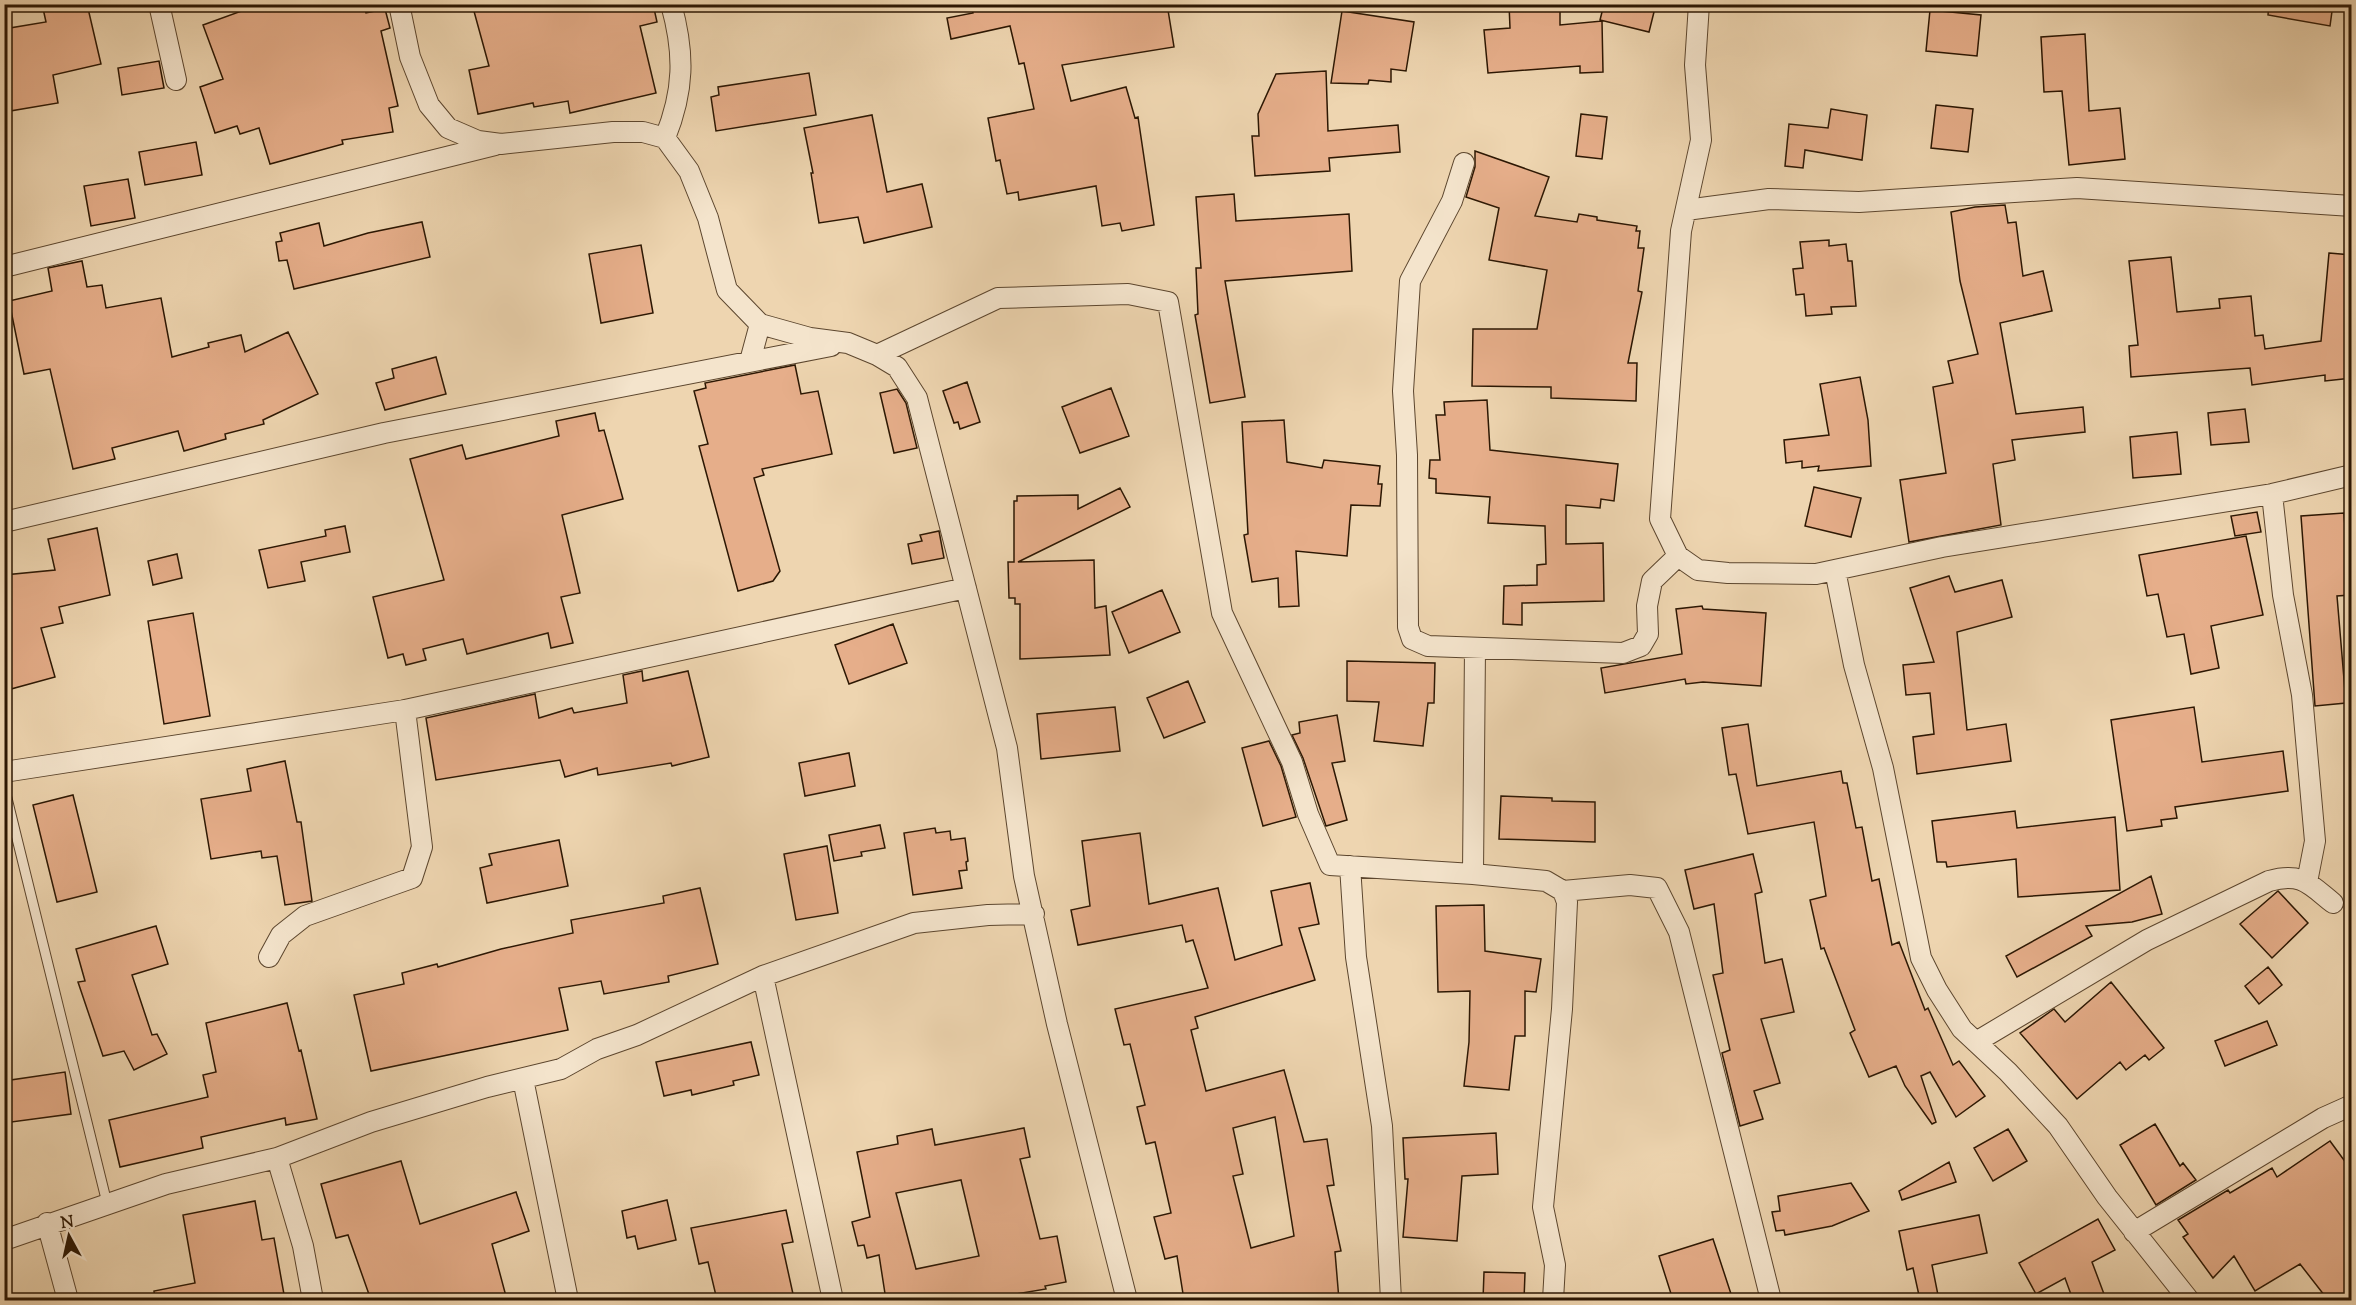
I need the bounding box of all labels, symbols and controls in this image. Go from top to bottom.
north arrow [39,1206,99,1266]
text: N [59,1211,75,1236]

